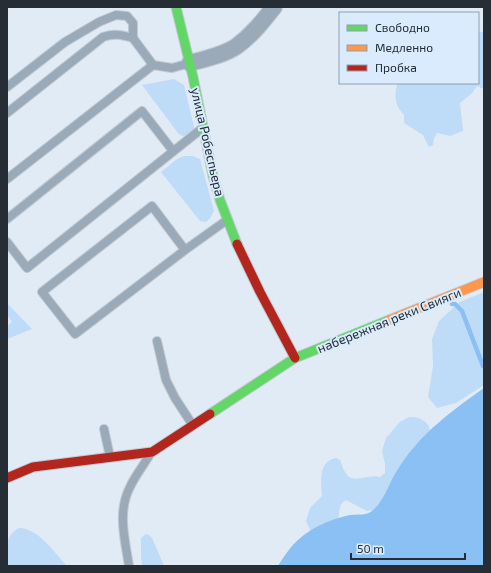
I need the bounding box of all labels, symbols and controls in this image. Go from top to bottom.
legend [339,12,479,84]
text: Свободно [375,20,430,34]
text: Медленно [375,40,433,54]
text: Пробка [375,60,417,74]
street label: улица Робеспьера [188,86,228,198]
street label: набережная реки Свияги [315,284,463,356]
scale bar [351,535,465,561]
text: 50 m [357,541,384,555]

